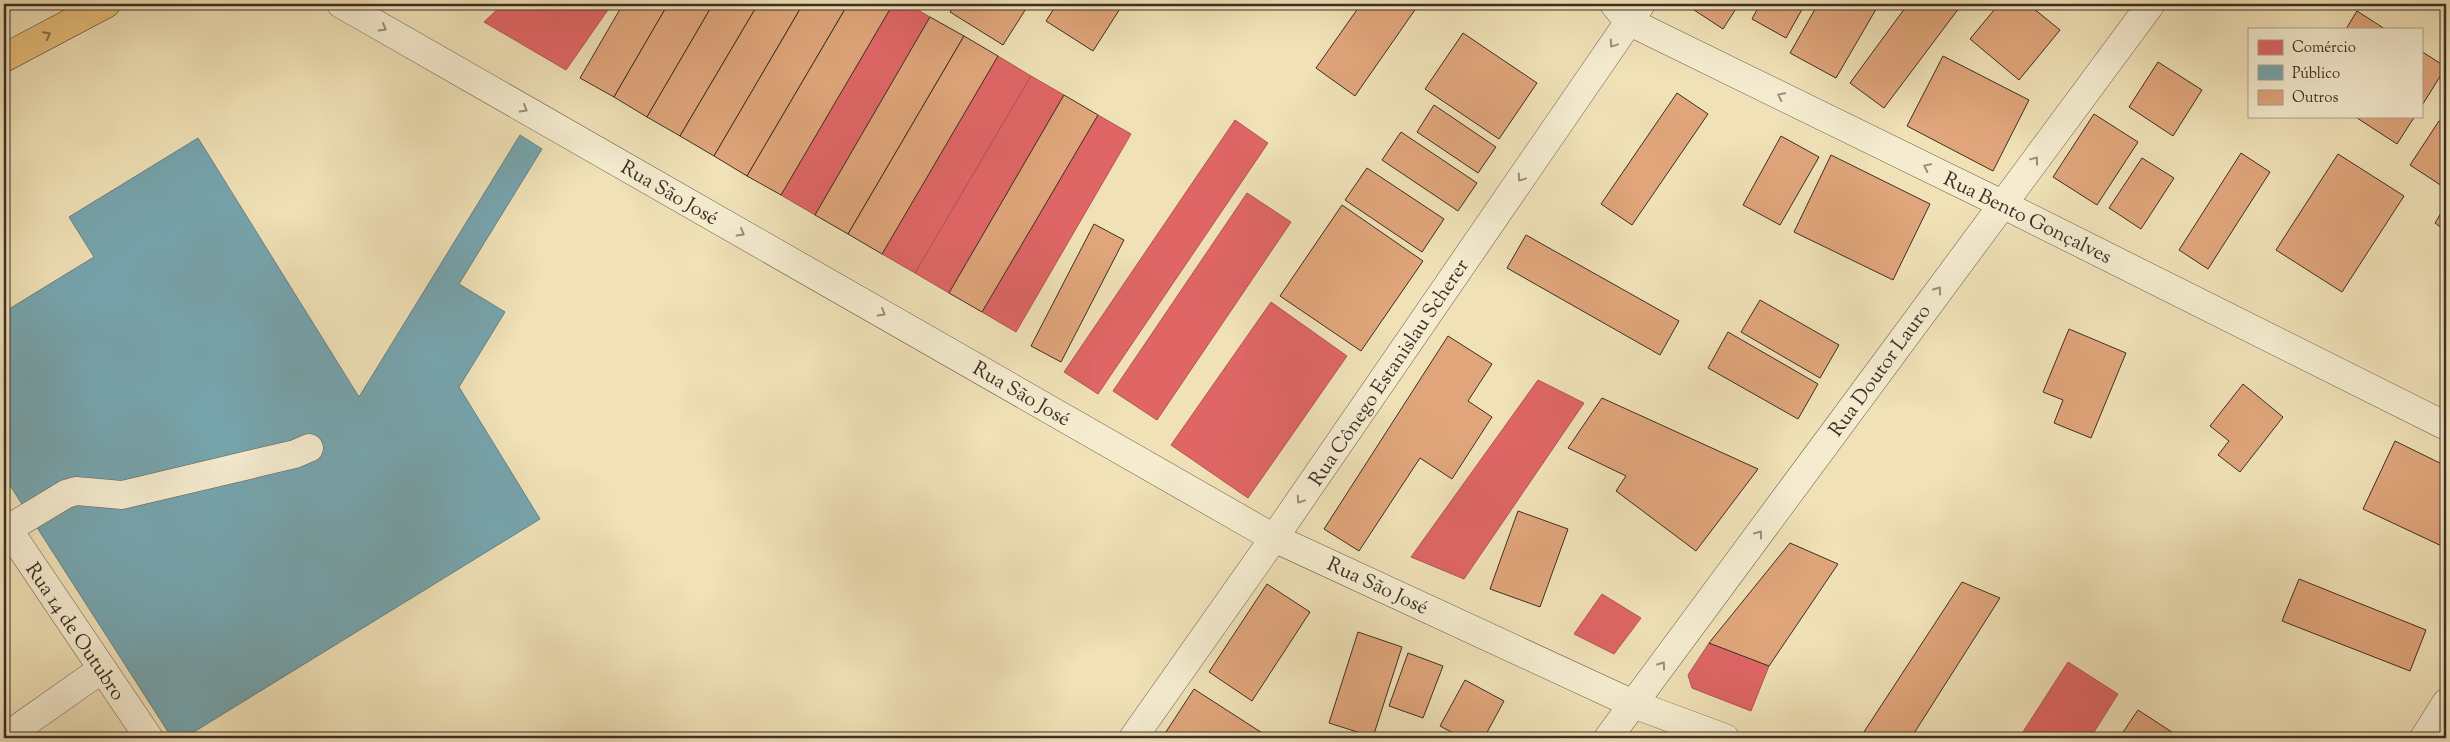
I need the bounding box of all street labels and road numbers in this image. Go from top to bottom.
street label: Rua São José [614,154,723,234]
street label: Rua Bento Gonçalves [1938,166,2116,273]
street label: Rua Cônego Estanislau Scherer [1303,253,1478,493]
street label: Rua Doutor Lauro [1823,299,1939,444]
street label: Rua São José [966,355,1075,435]
street label: Rua São José [1322,551,1432,623]
street label: Rua 14 de Outubro [17,558,131,707]

